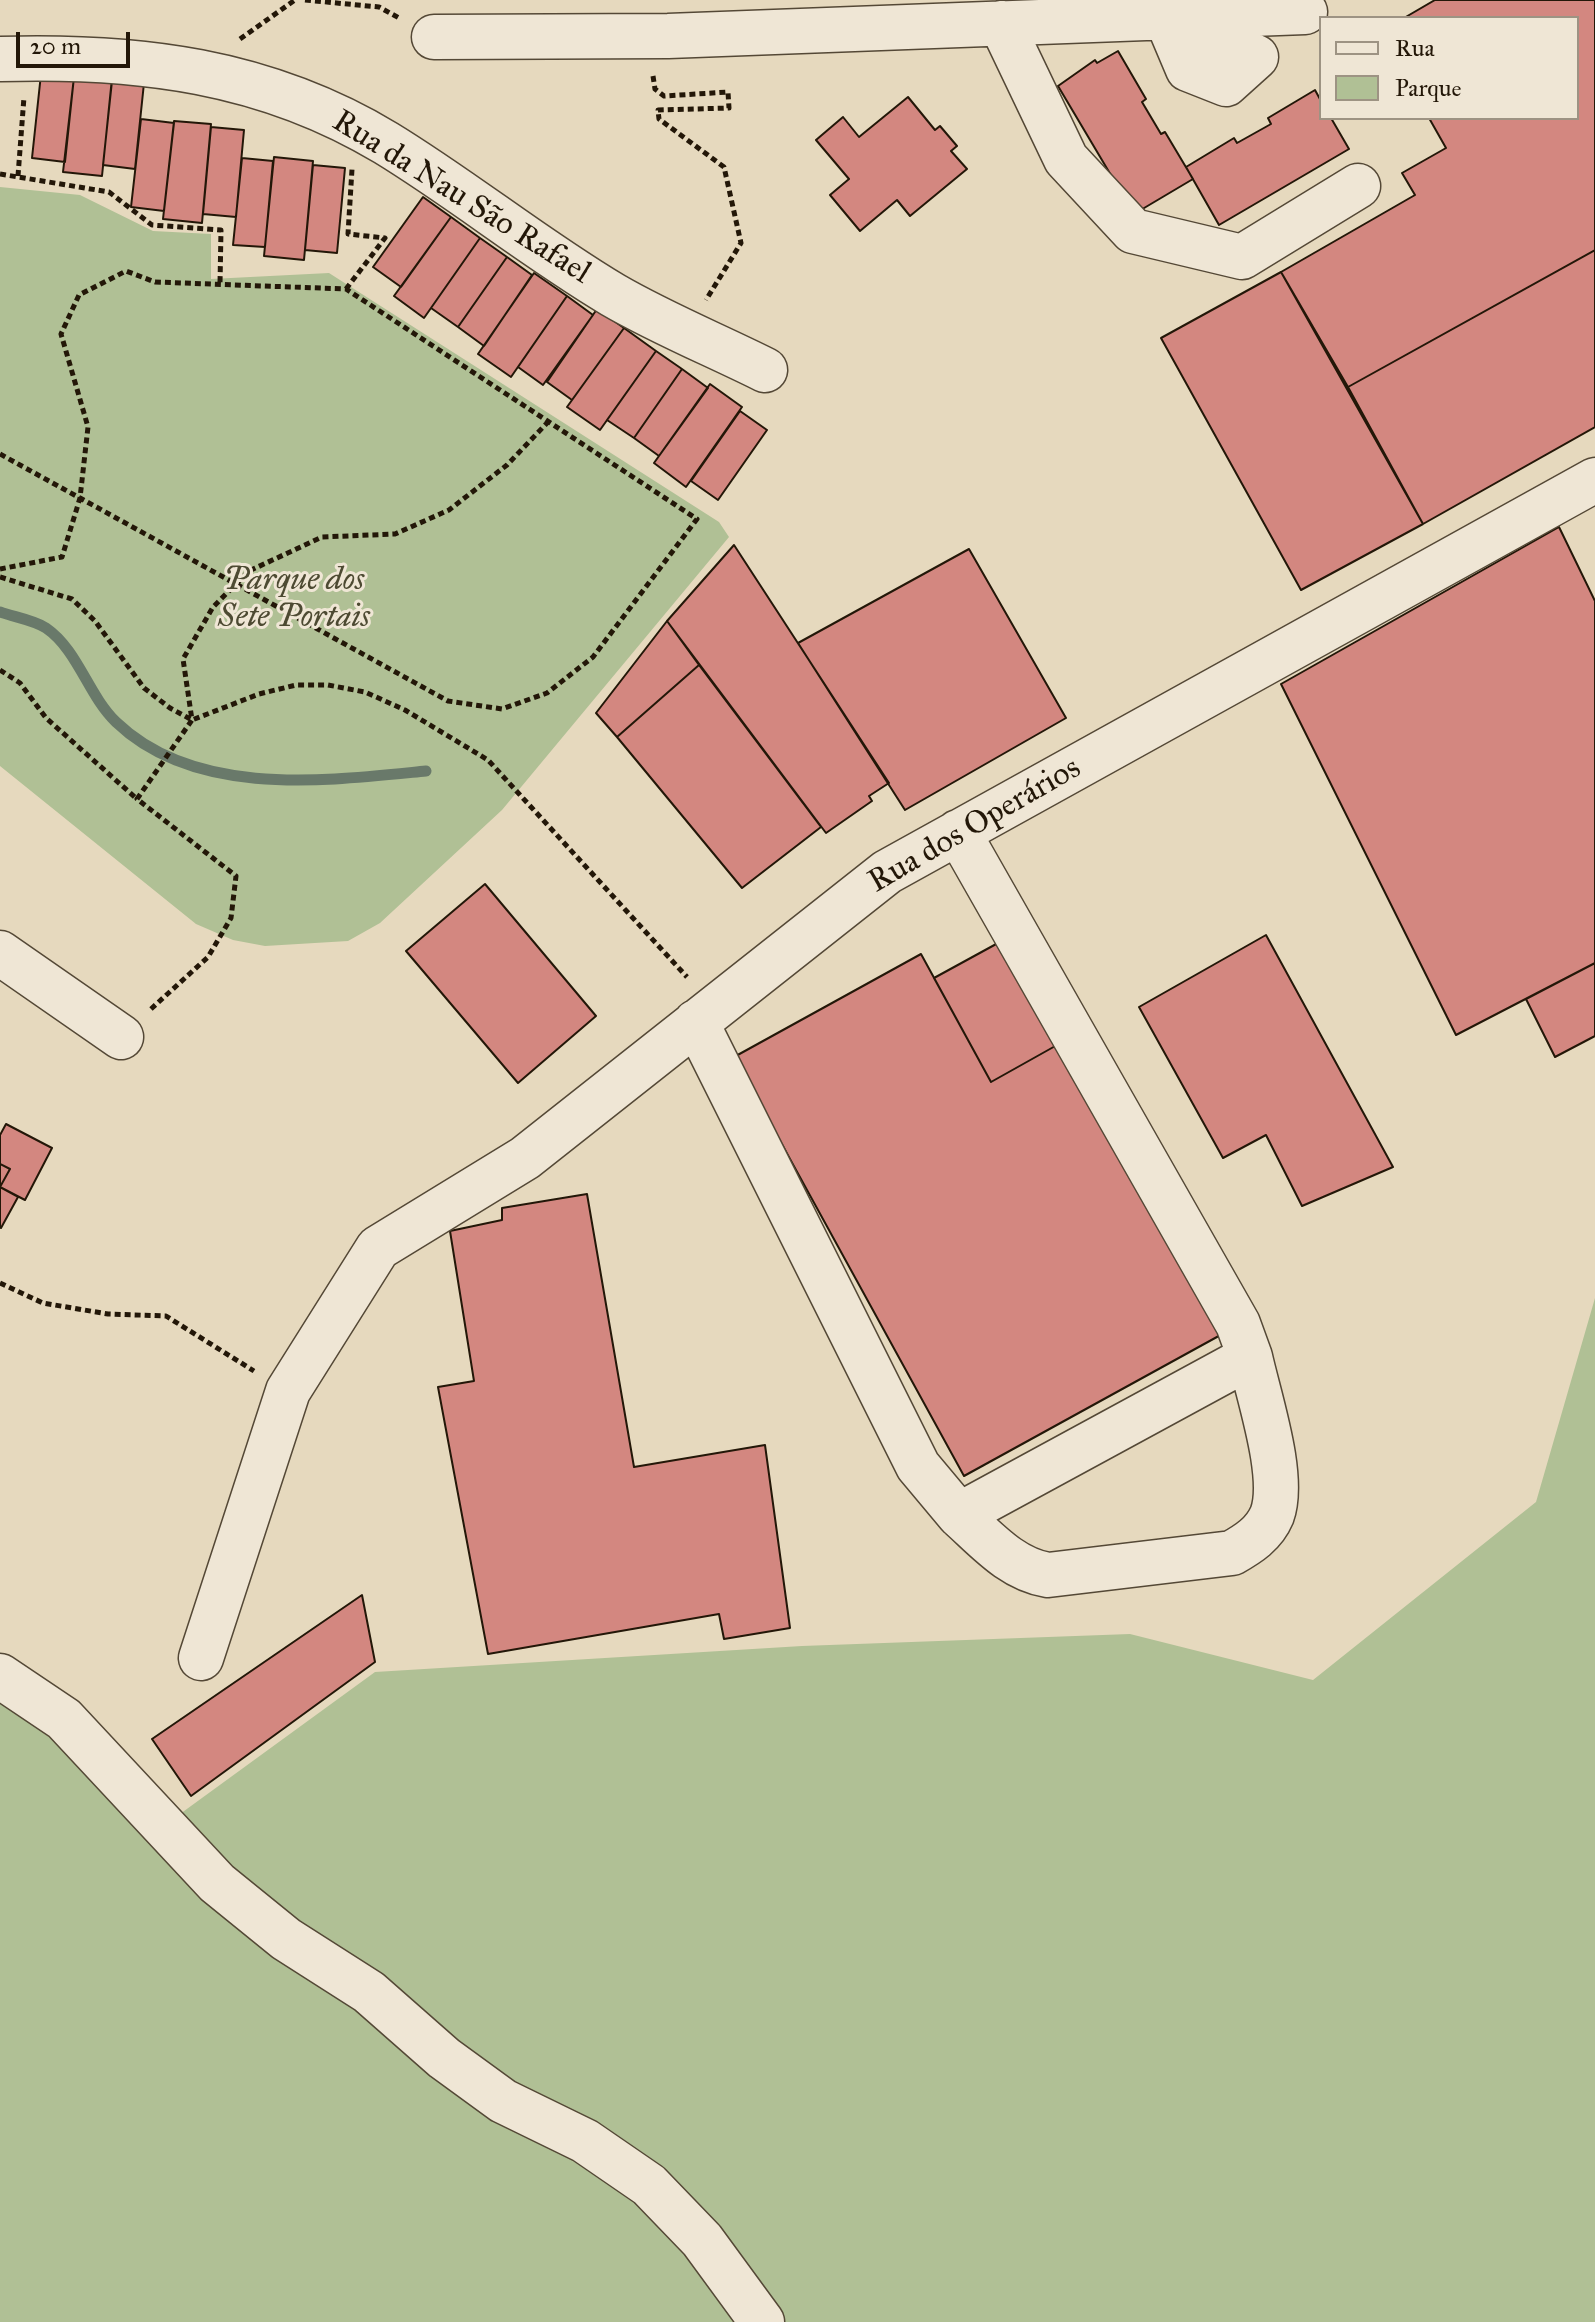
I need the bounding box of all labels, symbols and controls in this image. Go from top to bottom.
scale bar [20,16,134,66]
legend [1319,16,1579,120]
text: 20 m [30,31,81,61]
text: Rua [1395,33,1435,63]
text: Parque [1395,73,1462,103]
street label: Rua da Nau São Rafael [325,103,597,293]
park label: Parque dos Sete Portais [218,562,370,637]
street label: Rua dos Operários [862,750,1088,902]

